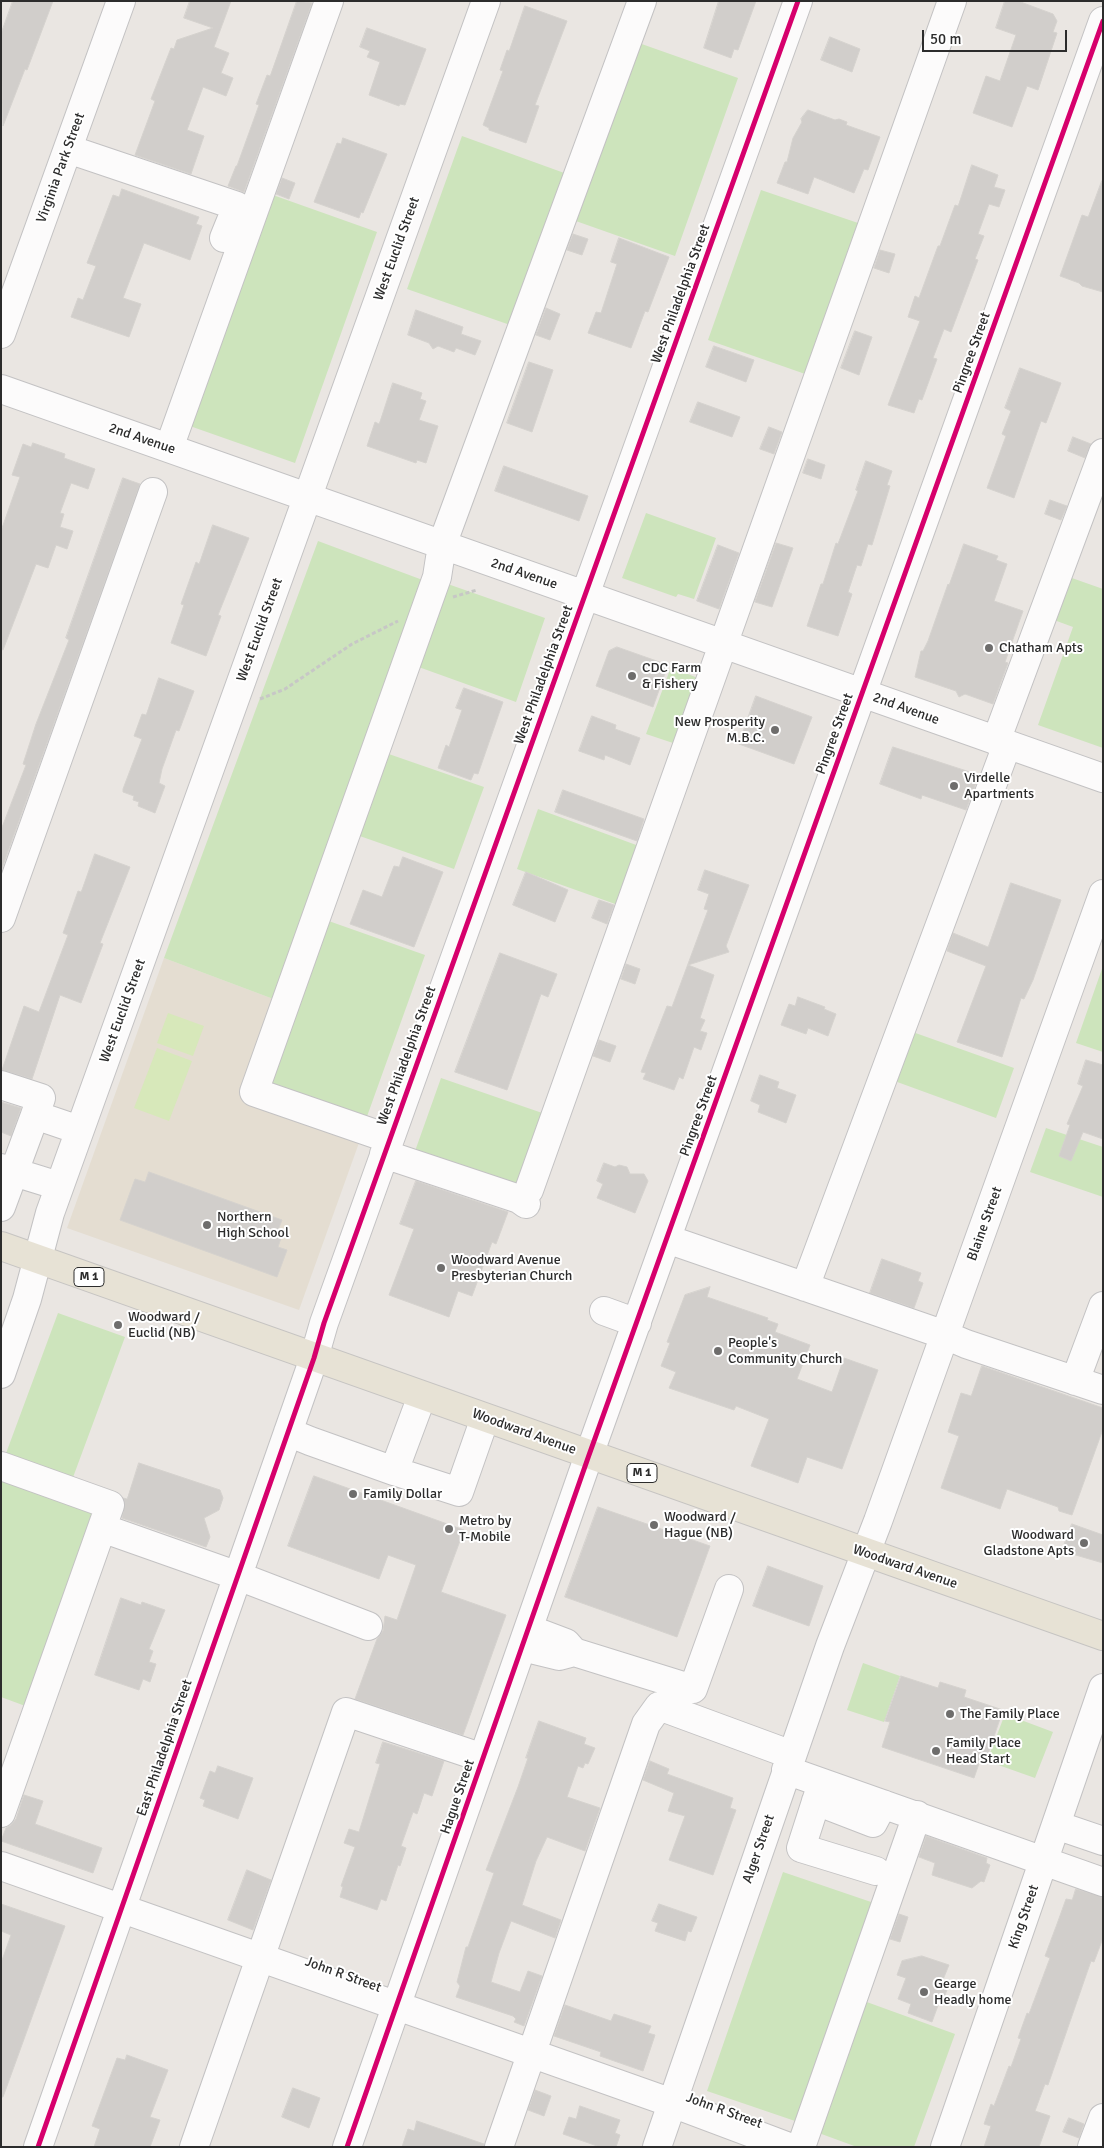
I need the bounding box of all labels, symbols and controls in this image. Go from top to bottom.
scale bar [924,20,1069,52]
text: 50 m [930,30,961,48]
street label: Virginia Park Street [33,111,89,225]
street label: West Euclid Street [370,195,424,303]
street label: West Philadelphia Street [648,222,714,366]
street label: Pingree Street [950,310,994,396]
street label: 2nd Avenue [106,420,178,458]
street label: 2nd Avenue [488,555,560,593]
street label: West Euclid Street [233,576,287,684]
street label: West Philadelphia Street [511,603,577,747]
place label: Chatham Apts [999,640,1083,656]
marker: Chatham Apts [983,642,995,654]
place label: CDC Farm & Fishery [642,660,701,692]
marker: CDC Farm & Fishery [626,670,638,682]
street label: 2nd Avenue [870,689,942,729]
street label: Pingree Street [813,691,857,777]
place label: New Prosperity M.B.C. [674,714,765,746]
marker: New Prosperity M.B.C. [769,724,781,736]
place label: Virdelle Apartments [964,770,1034,802]
marker: Virdelle Apartments [948,780,960,792]
street label: West Euclid Street [96,957,150,1065]
street label: West Philadelphia Street [374,984,440,1128]
street label: Pingree Street [677,1073,721,1159]
street label: Blaine Street [964,1185,1006,1263]
place label: Northern High School [217,1209,289,1242]
marker: Northern High School [201,1219,213,1231]
place label: Woodward Avenue Presbyterian Church [451,1252,572,1284]
marker: Woodward Avenue Presbyterian Church [435,1262,447,1274]
road number: M 1 [74,1268,104,1286]
place label: Woodward / Euclid (NB) [128,1309,200,1341]
marker: Woodward / Euclid (NB) [112,1319,124,1331]
place label: People's Community Church [728,1335,842,1368]
marker: People's Community Church [712,1345,724,1357]
street label: Woodward Avenue [470,1405,578,1459]
road number: M 1 [627,1464,657,1482]
place label: Family Dollar [363,1486,442,1502]
marker: Family Dollar [347,1488,359,1500]
place label: Woodward / Hague (NB) [664,1509,736,1541]
place label: Metro by T-Mobile [459,1513,511,1545]
marker: Woodward / Hague (NB) [648,1519,660,1531]
marker: Metro by T-Mobile [443,1523,455,1535]
place label: Woodward Gladstone Apts [983,1527,1074,1560]
marker: Woodward Gladstone Apts [1078,1537,1090,1549]
street label: Woodward Avenue [850,1541,960,1593]
street label: East Philadelphia Street [134,1677,196,1819]
place label: The Family Place [960,1706,1060,1722]
marker: The Family Place [944,1708,956,1720]
place label: Family Place Head Start [946,1735,1021,1768]
marker: Family Place Head Start [930,1745,942,1757]
street label: Hague Street [437,1757,479,1837]
street label: Alger Street [739,1812,779,1886]
street label: King Street [1005,1883,1043,1951]
street label: John R Street [303,1953,383,1997]
place label: Gearge Headly home [934,1976,1012,2008]
marker: Gearge Headly home [918,1986,930,1998]
street label: John R Street [684,2089,764,2133]

